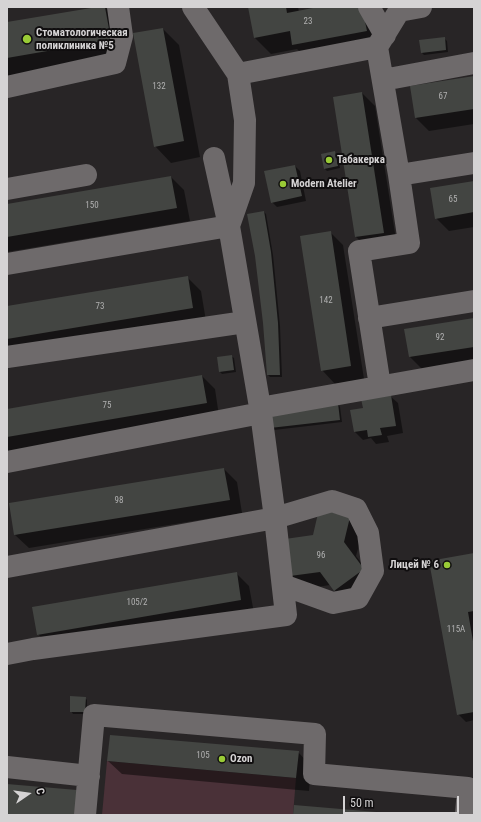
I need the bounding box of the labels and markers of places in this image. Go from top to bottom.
place label: Стоматологическая поликлиника №5 [36,26,128,52]
marker: Стоматологическая поликлиника №5 [21,33,33,45]
place label: Табакерка [337,153,385,167]
marker: Табакерка [324,155,334,165]
place label: Modern Atelier [291,177,357,191]
marker: Modern Atelier [278,179,288,189]
place label: Лицей № 6 [390,558,439,572]
marker: Лицей № 6 [442,560,452,570]
place label: Ozon [230,752,252,766]
marker: Ozon [217,754,227,764]

